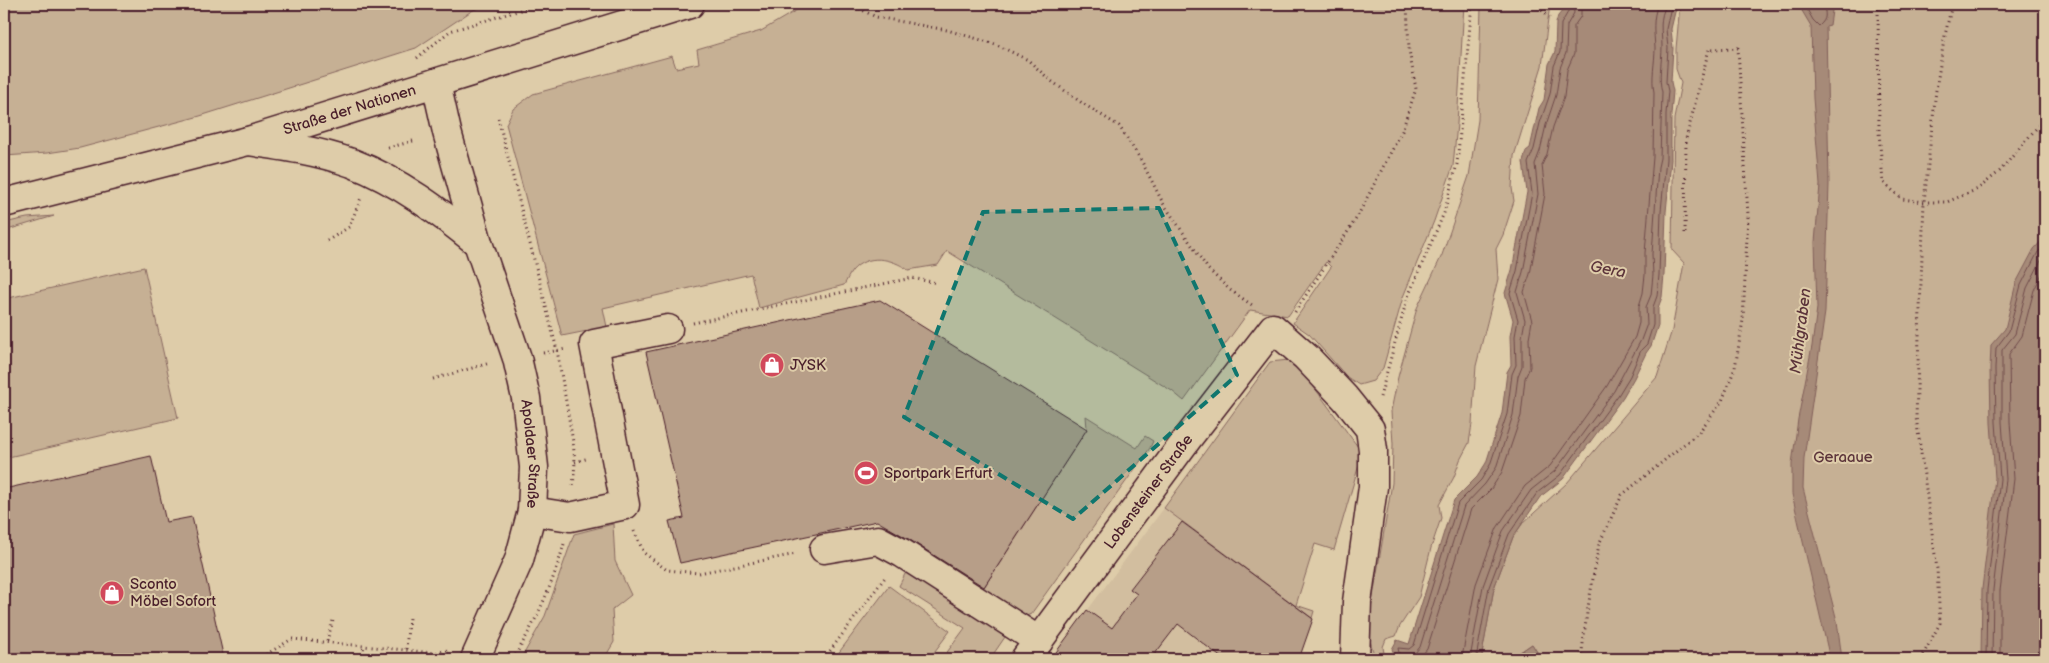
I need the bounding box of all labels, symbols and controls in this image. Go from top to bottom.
street label: Straße der Nationen [281,80,418,139]
water label: Gera [1589,257,1627,283]
water label: Mühlgraben [1786,287,1816,375]
shop icon: JYSK [759,352,785,378]
place label: JYSK [790,356,826,375]
street label: Apoldaer Straße [517,398,544,509]
street label: Lobensteiner Straße [1100,430,1197,553]
park label: Geraaue [1813,448,1873,467]
sports icon: Sportpark Erfurt [853,460,879,486]
place label: Sportpark Erfurt [884,464,993,483]
place label: Sconto Möbel Sofort [130,575,217,611]
shop icon: Sconto Möbel Sofort [99,580,125,606]

